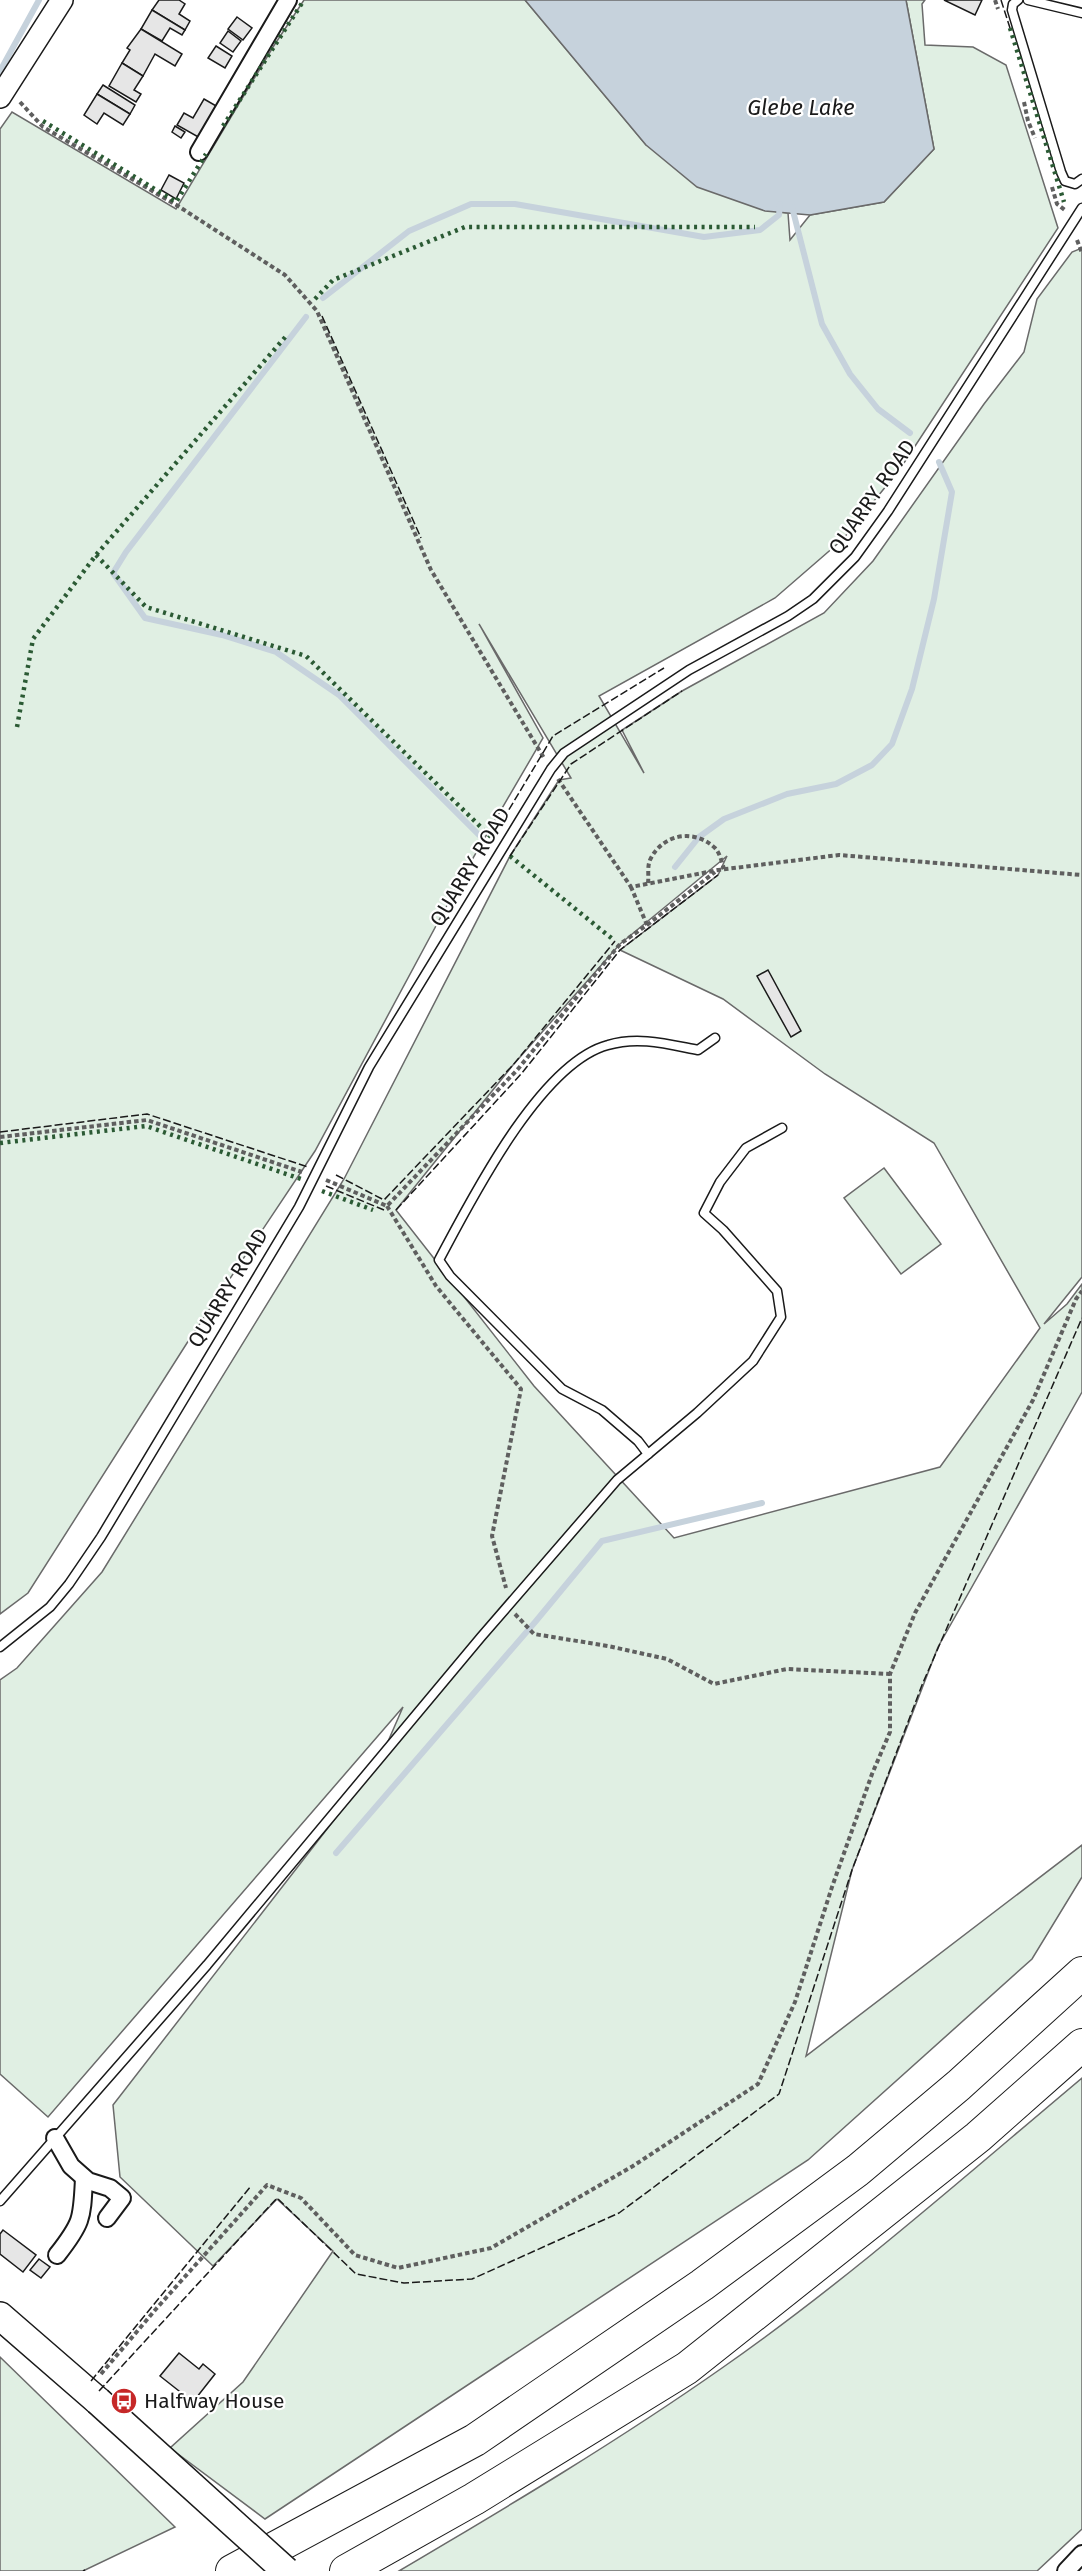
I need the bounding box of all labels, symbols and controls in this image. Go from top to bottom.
water label: Glebe Lake [747,94,855,121]
street label: QUARRY ROAD [823,434,921,560]
street label: QUARRY ROAD [424,803,516,931]
street label: QUARRY ROAD [182,1224,274,1352]
bus stop icon: Halfway House [109,2386,139,2416]
place label: Halfway House [144,2388,285,2414]

